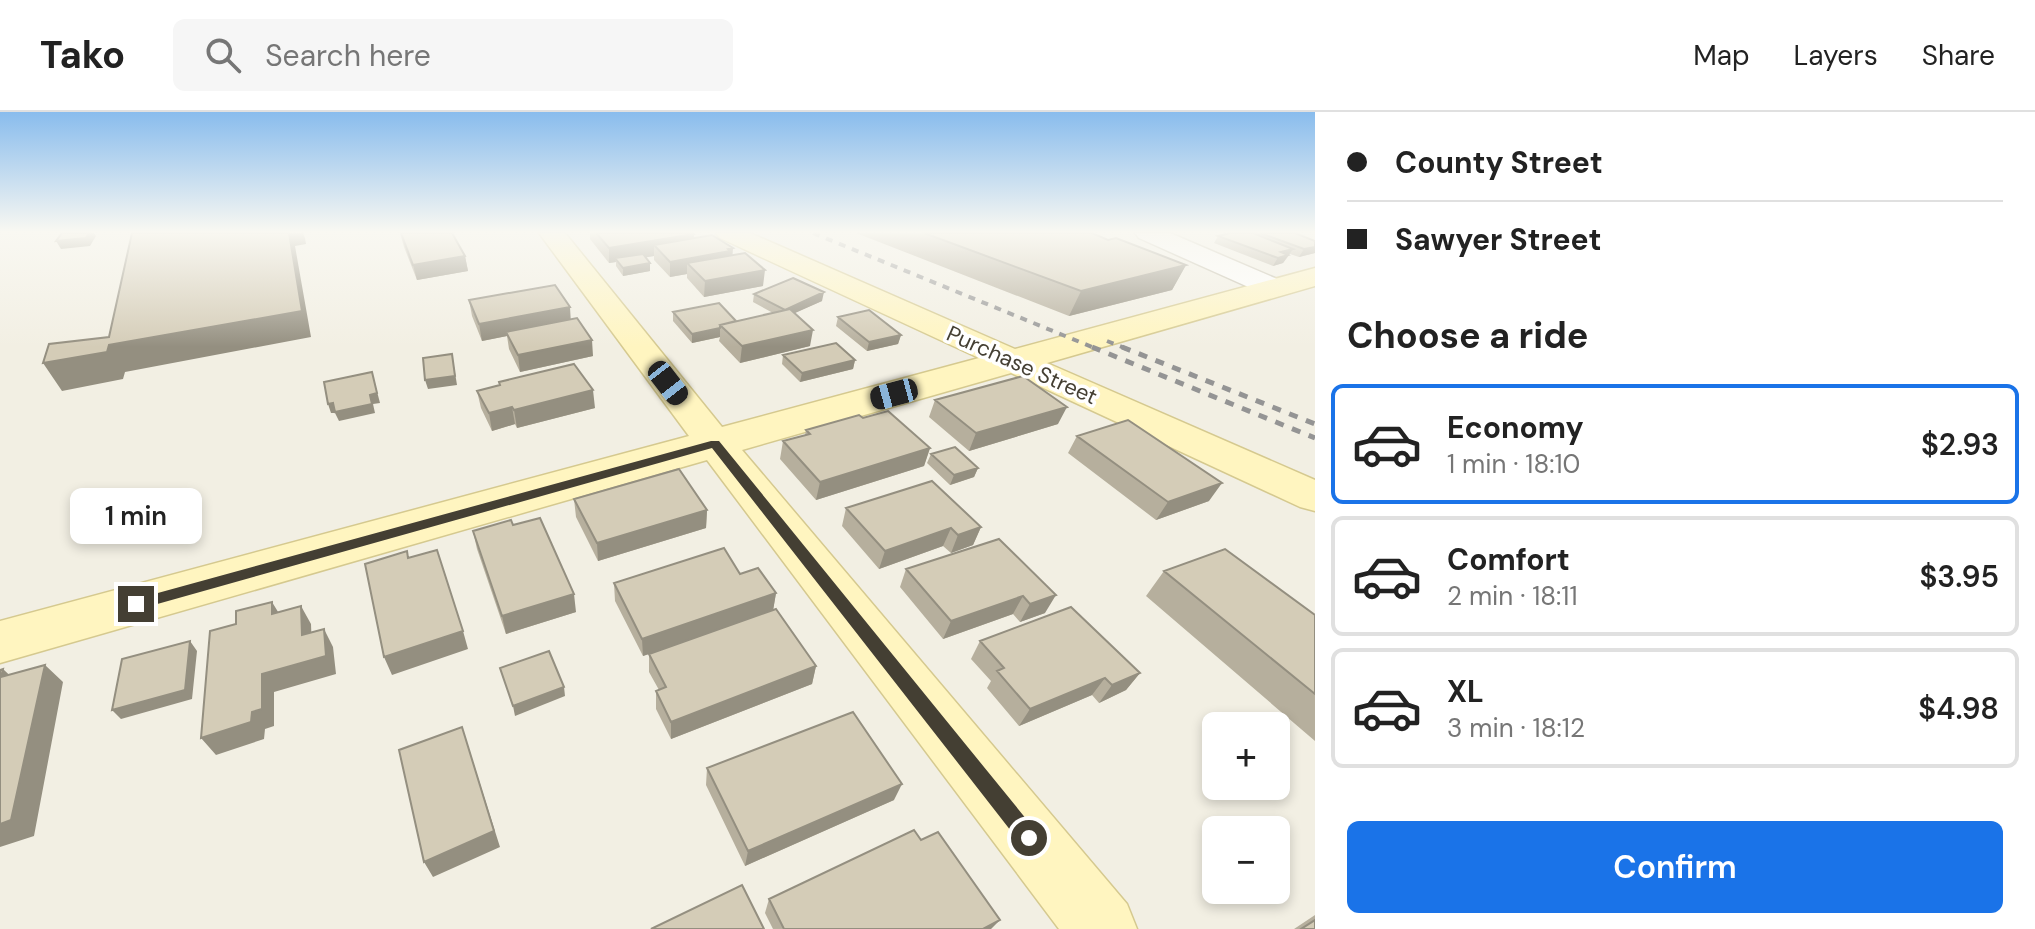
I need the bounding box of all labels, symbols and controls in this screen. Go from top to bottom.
search box [173,19,733,91]
text: Tako [40,30,125,80]
icon: search [201,33,245,77]
text: Search here [265,36,431,75]
text: Map [1693,37,1750,74]
text: Layers [1794,37,1878,74]
text: Share [1922,37,1995,74]
text: County Street [1395,143,1603,182]
text: Sawyer Street [1395,220,1601,259]
text: Choose a ride [1347,312,1588,359]
street label: Purchase Street [942,319,1102,411]
car [644,357,692,409]
car [868,376,920,412]
icon: car [1351,408,1423,480]
text: Economy [1447,408,1584,447]
text: $2.93 [1921,425,1999,464]
text: 1 min · 18:10 [1447,447,1580,481]
callout: 1 min [70,488,202,544]
text: 1 min [105,499,167,533]
icon: car [1351,540,1423,612]
text: Comfort [1447,540,1570,579]
text: $3.95 [1919,557,1999,596]
text: 2 min · 18:11 [1447,579,1578,613]
route end [118,586,154,622]
icon: car [1351,672,1423,744]
text: XL [1447,672,1484,711]
text: $4.98 [1918,689,1999,728]
text: 3 min · 18:12 [1447,711,1585,745]
map controls [1202,712,1290,904]
button: + [1202,712,1290,800]
button: − [1202,816,1290,904]
route start [1011,820,1047,856]
button: Confirm [1347,821,2003,913]

